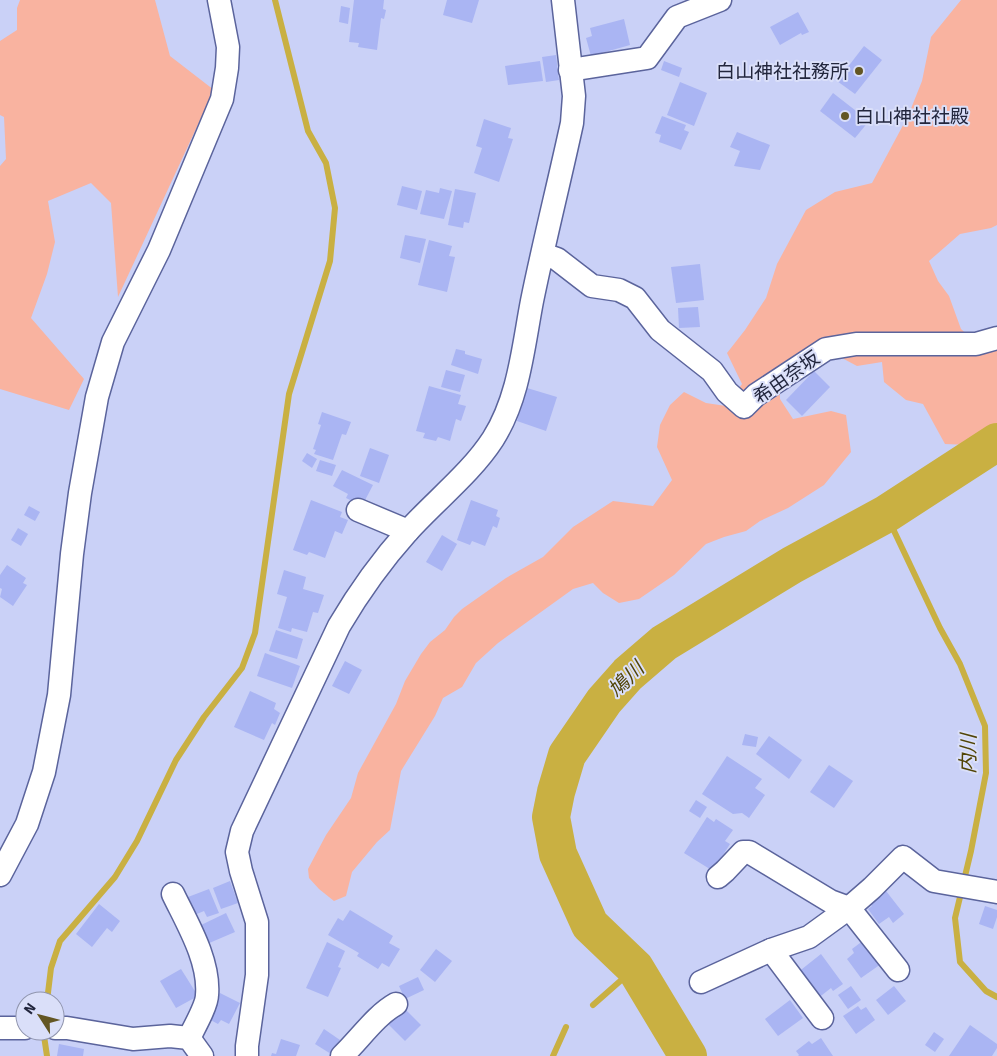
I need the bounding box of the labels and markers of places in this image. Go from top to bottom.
place label: 白山神社社務所 [716,60,849,84]
marker: 白山神社社務所 [853,65,865,77]
place label: 白山神社社殿 [855,105,969,129]
marker: 白山神社社殿 [839,110,851,122]

